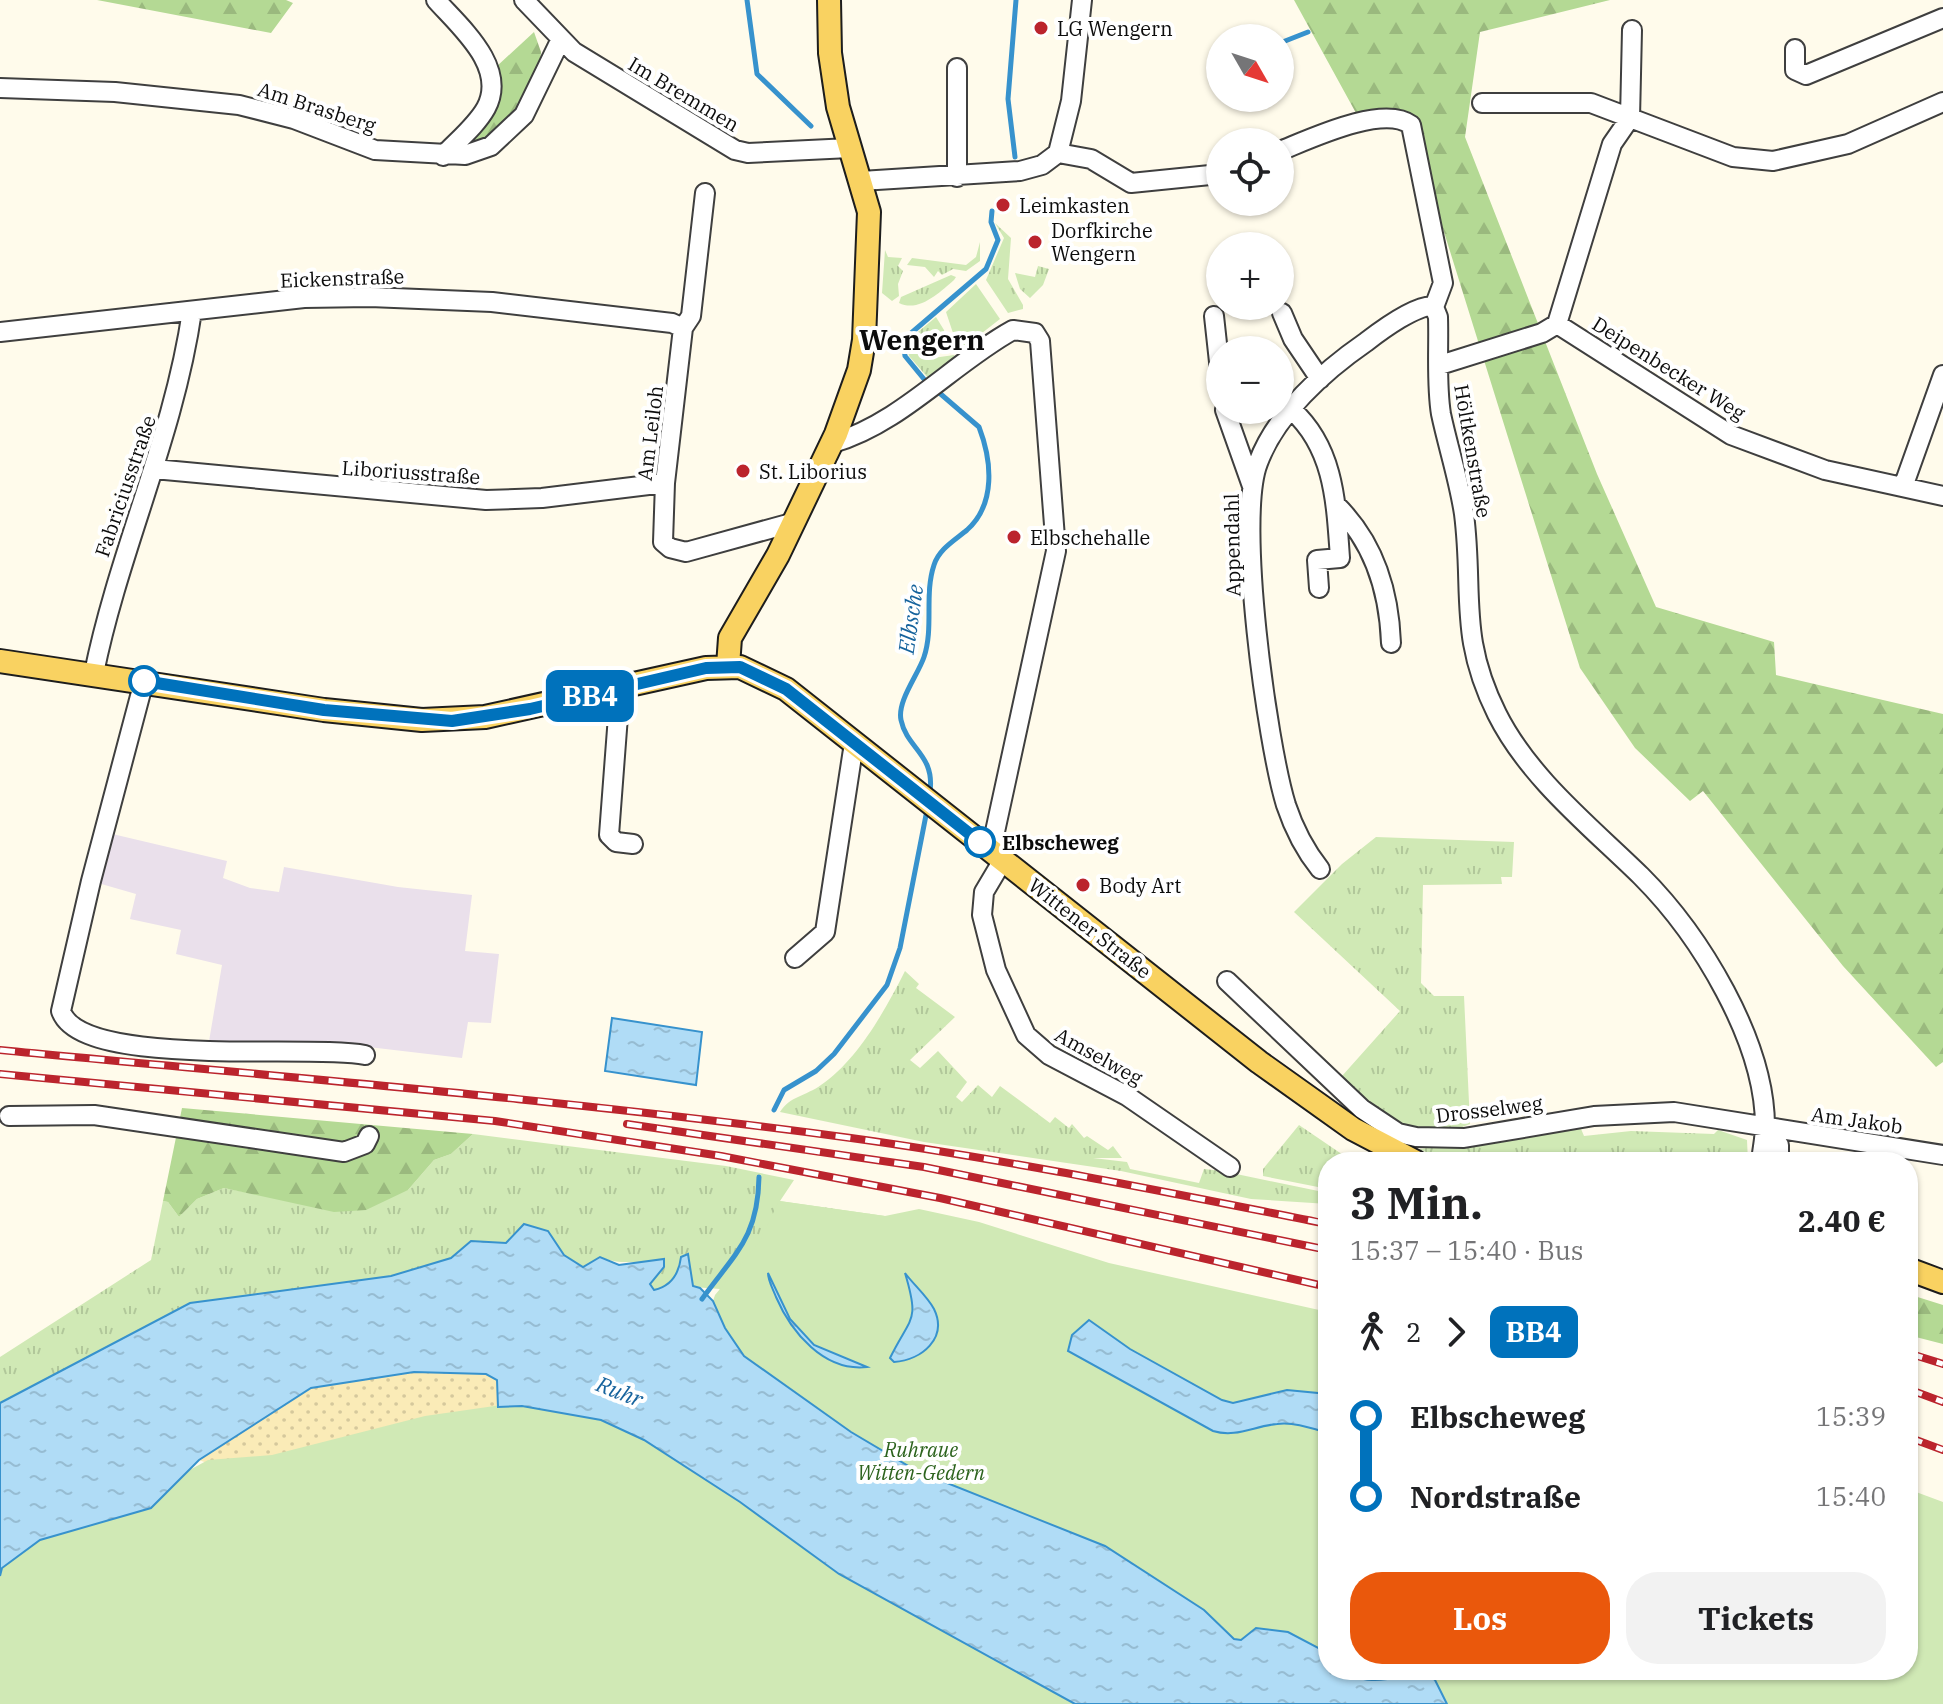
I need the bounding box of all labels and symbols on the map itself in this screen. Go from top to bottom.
place label: LG Wengern [1057,15,1173,42]
marker: LG Wengern [1032,19,1050,37]
north arrow [1206,24,1294,112]
street label: Im Bremmen [623,50,745,138]
street label: Am Brasberg [254,75,380,139]
place label: Leimkasten [1019,192,1130,219]
marker: Leimkasten [994,196,1012,214]
place label: Dorfkirche Wengern [1051,217,1153,267]
marker: Dorfkirche Wengern [1026,233,1044,251]
street label: Eickenstraße [279,262,405,294]
street label: Deipenbecker Weg [1587,310,1751,426]
district label: Wengern [859,321,985,358]
street label: Höltkenstraße [1448,382,1498,520]
street label: Am Leiloh [631,384,669,482]
street label: Fabriciusstraße [88,412,162,560]
street label: Liboriusstraße [341,454,481,490]
place label: St. Liborius [759,458,867,485]
marker: St. Liborius [734,462,752,480]
street label: Appendahl [1218,493,1246,597]
place label: Elbschehalle [1030,524,1150,551]
marker: Elbschehalle [1005,528,1023,546]
water label: Elbsche [891,582,929,657]
unlabelled marker [129,666,159,696]
line badge: BB4 [544,670,636,722]
marker: Elbscheweg [965,827,995,857]
place label: Elbscheweg [1002,829,1119,856]
street label: Wittener Straße [1023,871,1157,985]
place label: Body Art [1099,872,1181,899]
marker: Body Art [1074,876,1092,894]
street label: Amselweg [1050,1021,1148,1091]
street label: Drosselweg [1434,1089,1544,1129]
street label: Am Jakob [1810,1100,1904,1140]
water label: Ruhr [592,1369,649,1414]
park label: Ruhraue Witten-Gedern [857,1436,985,1486]

